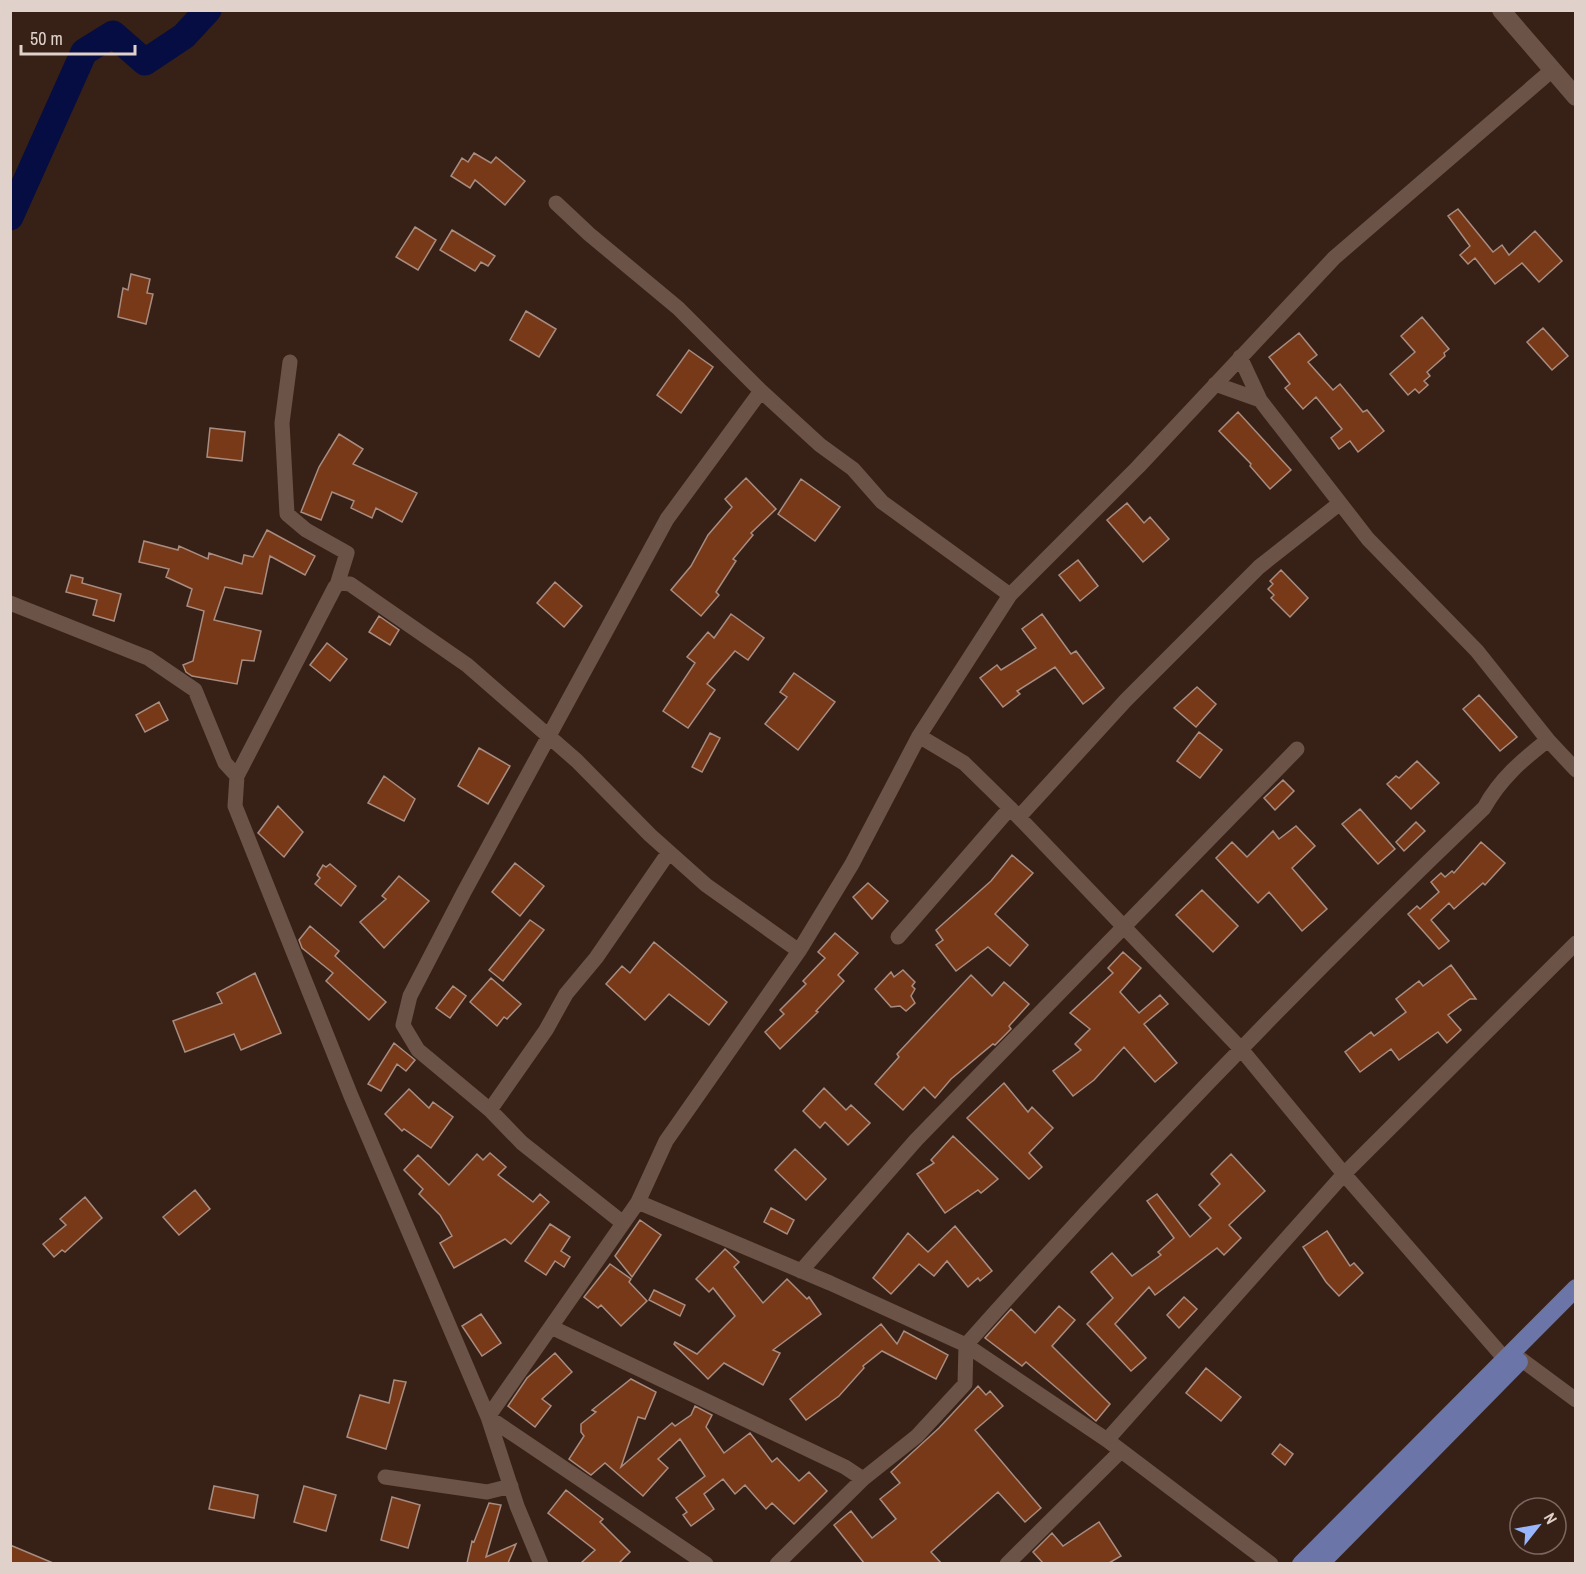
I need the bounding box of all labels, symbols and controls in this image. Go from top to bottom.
scale bar [21,18,135,56]
text: 50 m [30,26,63,51]
north arrow [1508,1496,1568,1556]
text: N [1539,1509,1563,1528]

